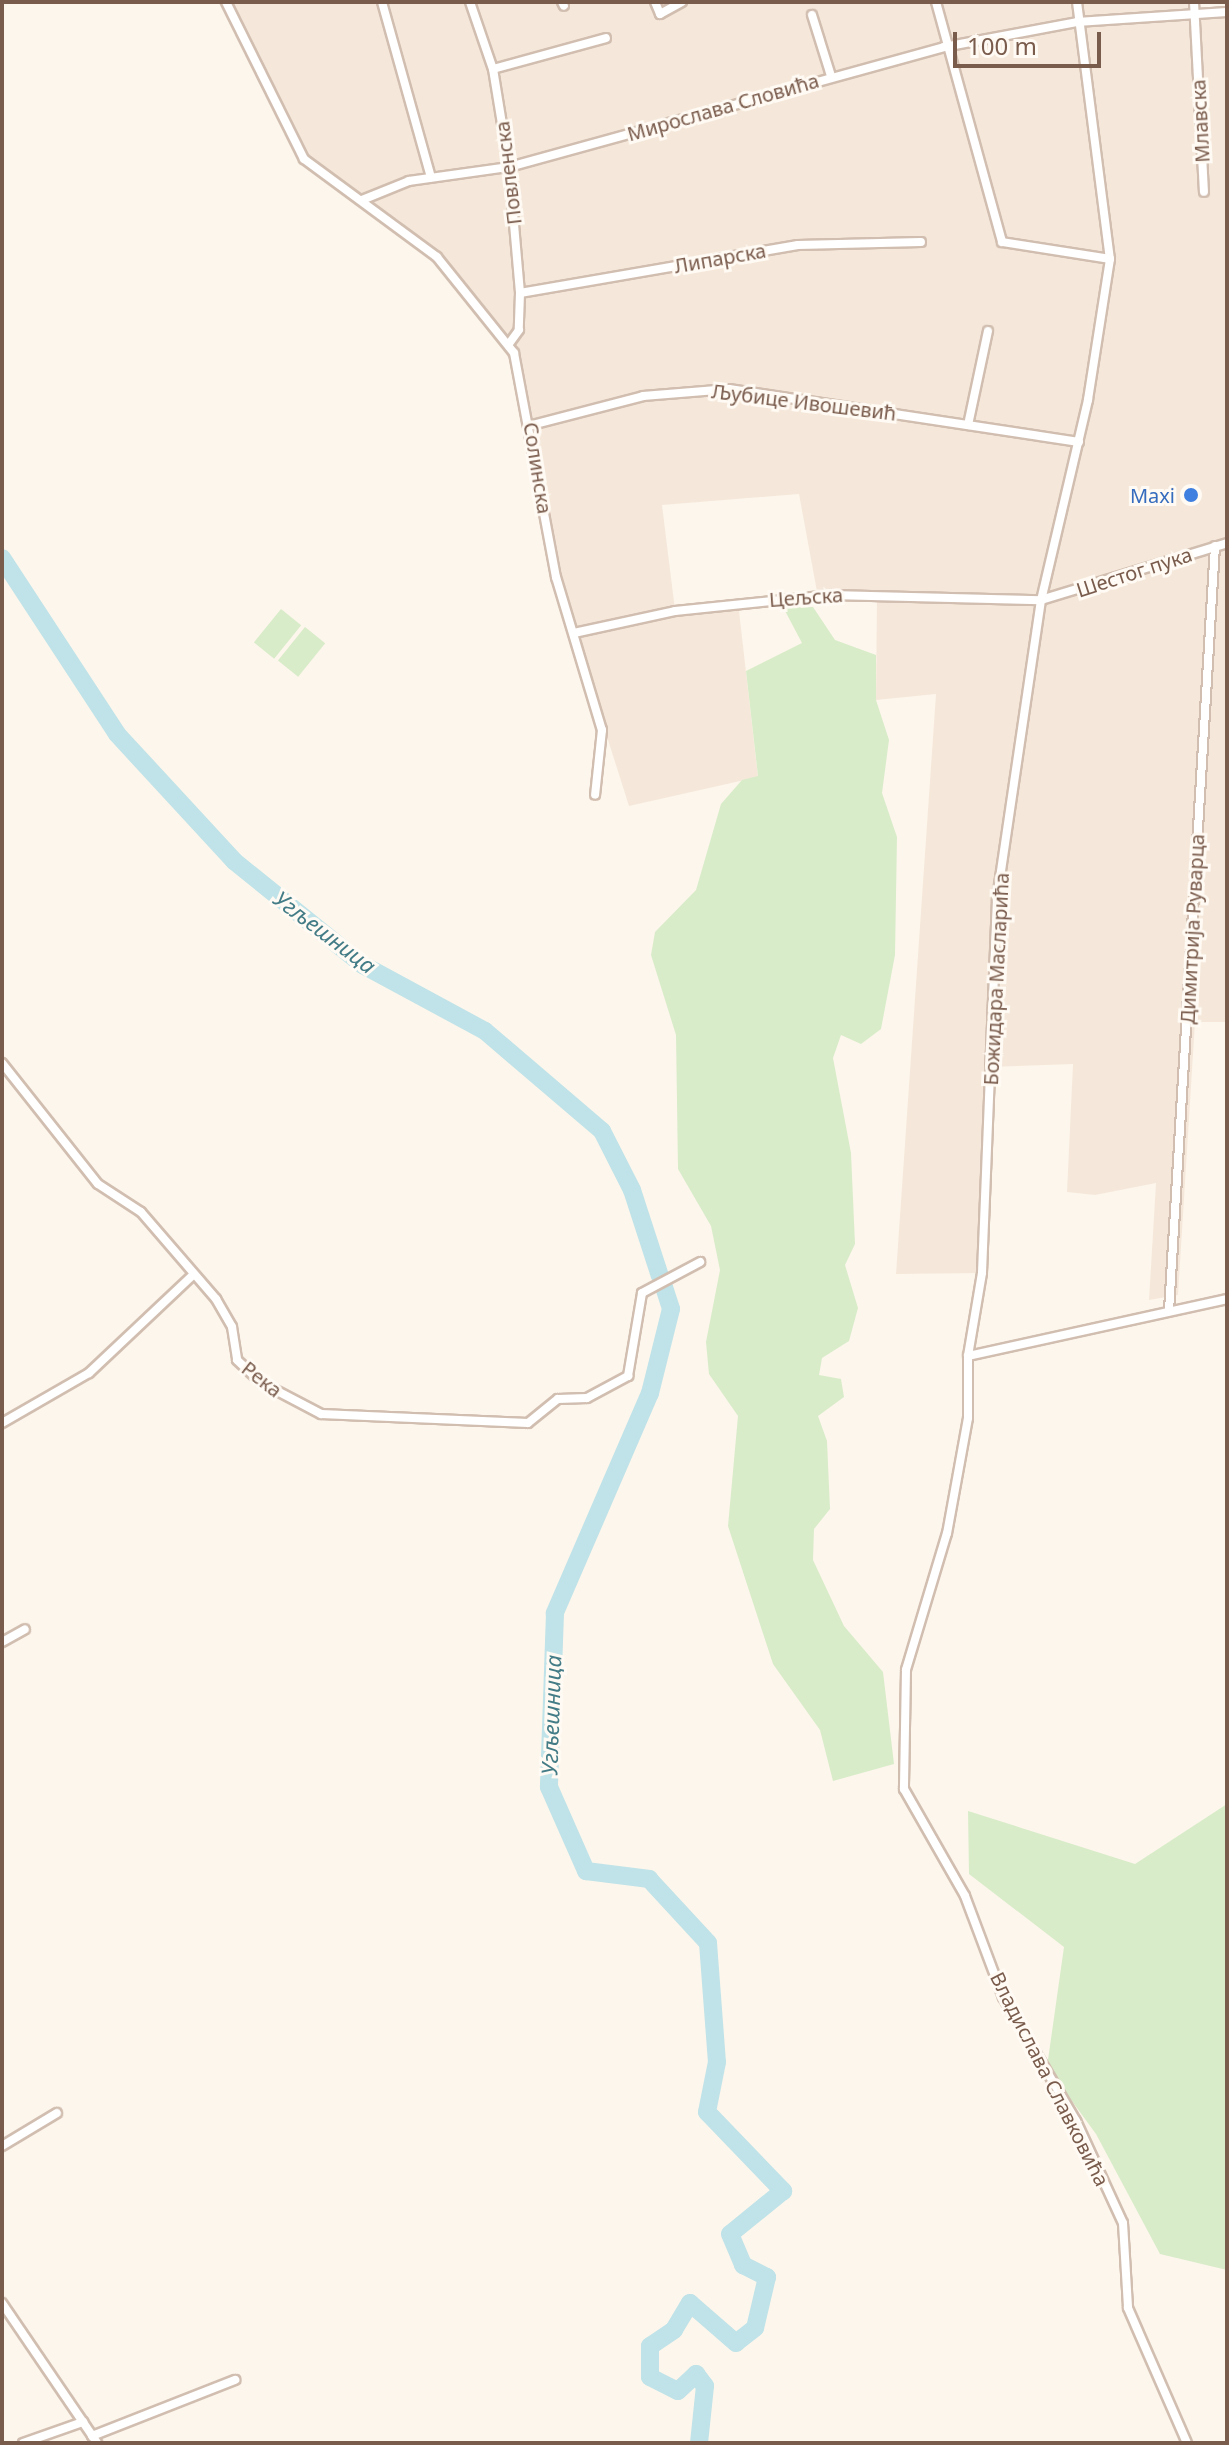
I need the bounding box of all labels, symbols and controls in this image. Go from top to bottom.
scale bar [957,16,1105,66]
text: 100 m [967,29,1037,62]
street label: Мирослава Словића [624,68,822,146]
street label: Млавска [1186,79,1214,163]
street label: Повленска [490,120,526,226]
street label: Липарска [672,238,768,278]
street label: Љубице Ивошевић [710,379,898,425]
street label: Солинска [519,421,557,515]
place label: Maxi [1130,483,1175,507]
marker: Maxi [1182,486,1200,504]
street label: Шестог пука [1073,542,1195,602]
street label: Цељска [768,582,844,612]
street label: Димитрија Руварца [1175,833,1209,1025]
street label: Божидара Масларића [978,872,1014,1086]
water label: Угљешница [269,885,381,979]
street label: Река [237,1356,287,1402]
water label: Угљешница [536,1654,566,1776]
street label: Владислава Славковића [986,1968,1114,2190]

